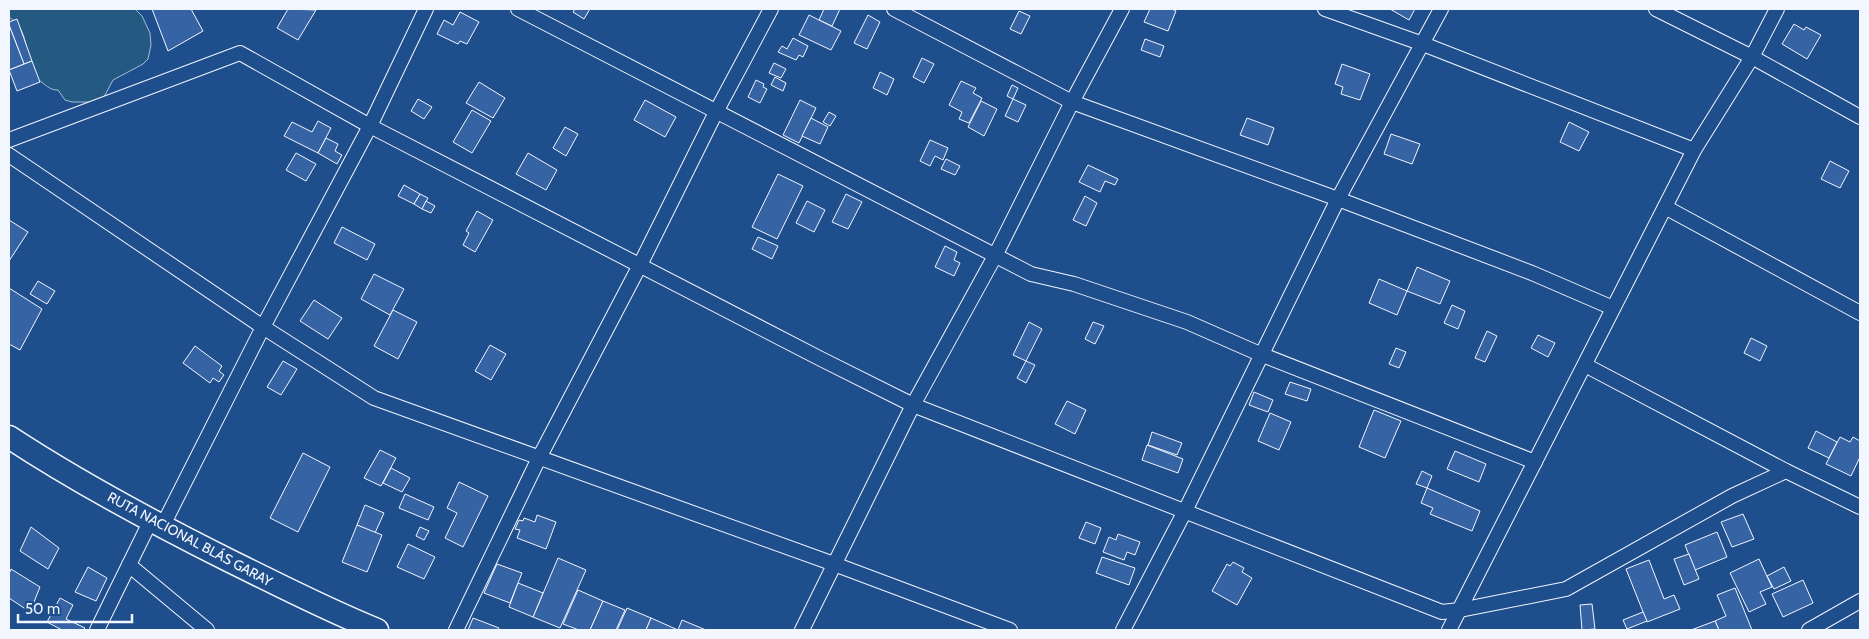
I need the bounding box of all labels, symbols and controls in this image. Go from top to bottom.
street label: RUTA NACIONAL BLÁS GARAY [104,488,277,591]
scale bar [18,592,131,624]
text: 50 m [25,600,60,618]

